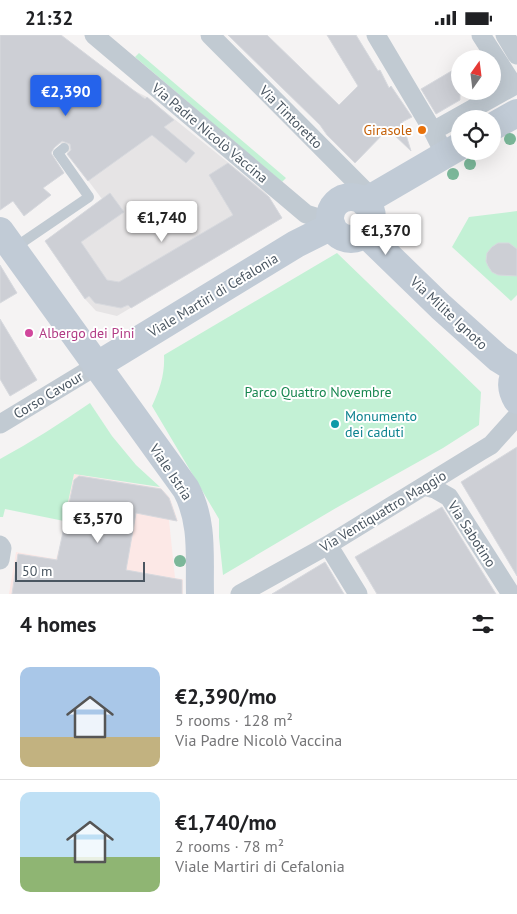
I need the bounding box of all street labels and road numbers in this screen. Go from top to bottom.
street label: Via Padre Nicolò Vaccina [147,78,272,187]
street label: Via Tintoretto [255,81,326,152]
street label: Viale Martiri di Cefalonia [144,249,281,341]
street label: Via Milite Ignoto [406,272,491,353]
street label: Corso Cavour [10,367,86,423]
street label: Viale Istria [145,440,196,504]
street label: Via Ventiquattro Maggio [316,466,449,556]
street label: Via Sabotino [443,497,500,571]

